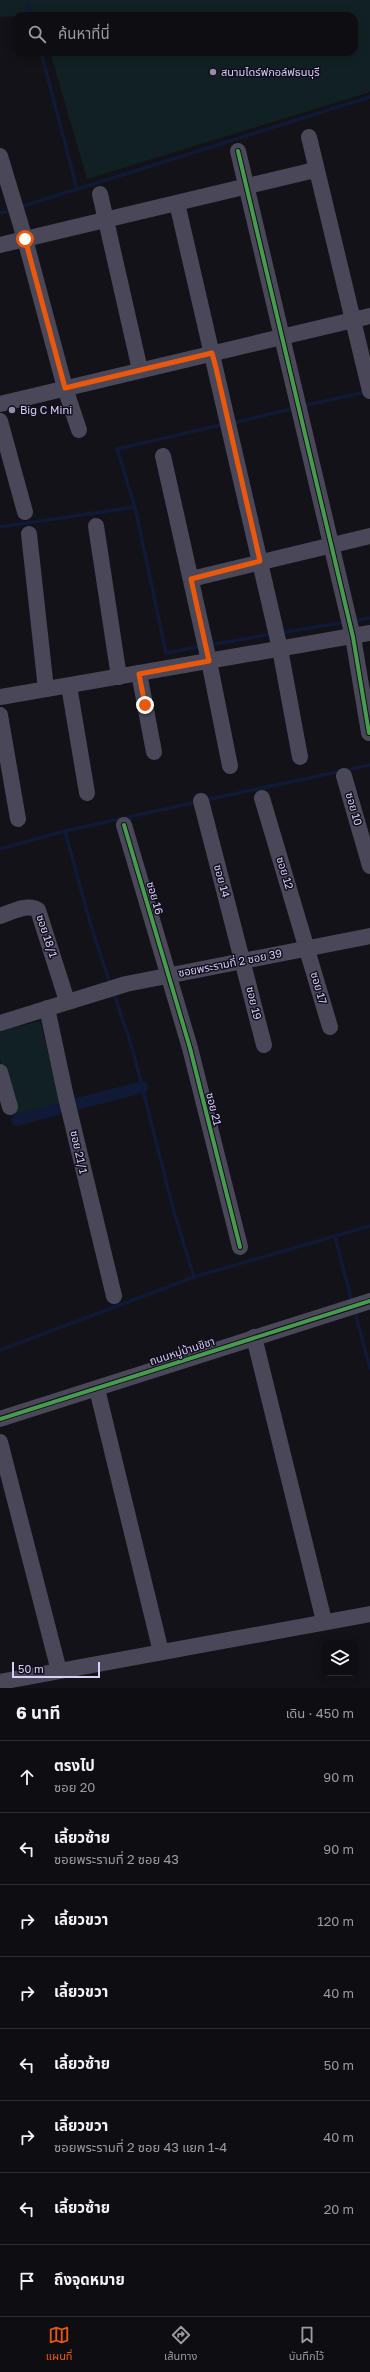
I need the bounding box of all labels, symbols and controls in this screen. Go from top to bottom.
search box [12,12,358,56]
icon: search [26,23,48,45]
text: ค้นหาที่นี่ [58,24,110,42]
place label: สนามไดร์ฟกอล์ฟธนบุรี [221,65,320,79]
marker: สนามไดร์ฟกอล์ฟธนบุรี [208,67,218,77]
route start [16,230,34,248]
place label: Big C Mini [20,403,72,416]
marker: Big C Mini [7,405,17,415]
route end [136,696,154,714]
street label: ซอย 10 [344,791,365,827]
street label: ซอย 12 [274,855,297,891]
street label: ซอย 14 [212,863,233,899]
street label: ซอย 16 [145,880,166,916]
street label: ซอย 18/1 [34,913,61,959]
street label: ซอยพระรามที่ 2 ซอย 39 [177,945,283,979]
street label: ซอย 17 [309,970,330,1006]
street label: ซอย 19 [244,985,265,1021]
street label: ซอย 21 [204,1091,225,1127]
street label: ซอย 21/1 [68,1129,91,1175]
street label: ถนนหมู่บ้านชิชา [148,1334,216,1368]
map controls [322,1640,358,1676]
button: layers [322,1640,358,1676]
scale bar [12,1660,100,1679]
text: 50 m [18,1662,44,1675]
text: 6 นาที [16,1702,60,1723]
text: เดิน · 450 m [286,1705,354,1721]
text: ตรงไป [54,1756,95,1774]
icon: ahead [16,1766,38,1788]
text: 90 m [323,1769,354,1785]
text: ซอย 20 [54,1779,95,1795]
text: เลี้ยวซ้าย [54,1828,110,1846]
icon: left [16,1838,38,1860]
text: 90 m [323,1841,354,1857]
text: ซอยพระรามที่ 2 ซอย 43 [54,1851,179,1867]
icon: right [16,1910,38,1932]
text: เลี้ยวขวา [54,1910,108,1928]
text: 120 m [317,1913,354,1929]
icon: right [16,1982,38,2004]
text: เลี้ยวขวา [54,1982,108,2000]
text: 40 m [323,1985,354,2001]
icon: left [16,2054,38,2076]
text: เลี้ยวซ้าย [54,2054,110,2072]
text: 50 m [324,2057,354,2073]
text: เลี้ยวขวา [54,2116,108,2134]
icon: right [16,2126,38,2148]
text: 40 m [323,2129,354,2145]
text: ซอยพระรามที่ 2 ซอย 43 แยก 1-4 [54,2139,227,2155]
icon: left [16,2198,38,2220]
text: เลี้ยวซ้าย [54,2198,110,2216]
text: 20 m [324,2201,354,2217]
icon: arrive [16,2270,38,2292]
text: ถึงจุดหมาย [54,2270,125,2288]
tab: แผนที่ [46,2324,73,2365]
tab: เส้นทาง [164,2324,197,2365]
tab: บันทึกไว้ [289,2324,324,2365]

